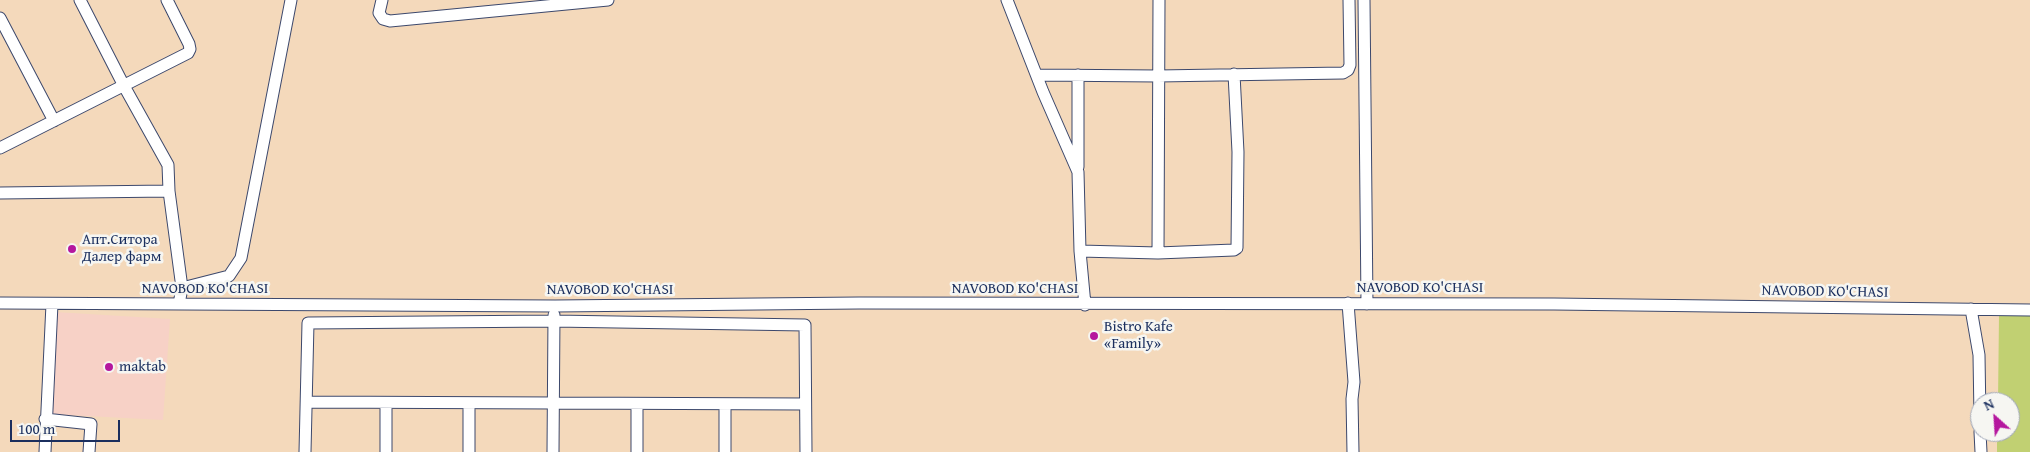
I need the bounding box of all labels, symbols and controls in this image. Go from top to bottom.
place label: Апт.Ситора Далер фарм [82,231,161,266]
marker: Апт.Ситора Далер фарм [66,243,78,255]
street label: NAVOBOD KO'CHASI [1357,279,1483,297]
street label: NAVOBOD KO'CHASI [142,280,268,298]
street label: NAVOBOD KO'CHASI [952,280,1078,298]
street label: NAVOBOD KO'CHASI [547,281,673,299]
street label: NAVOBOD KO'CHASI [1762,282,1888,302]
place label: Bistro Kafe «Family» [1104,318,1173,353]
marker: Bistro Kafe «Family» [1088,330,1100,342]
place label: maktab [119,358,166,376]
marker: maktab [103,361,115,373]
north arrow [1970,392,2020,442]
text: N [1980,393,1997,415]
scale bar [12,410,122,442]
text: 100 m [18,418,55,439]

